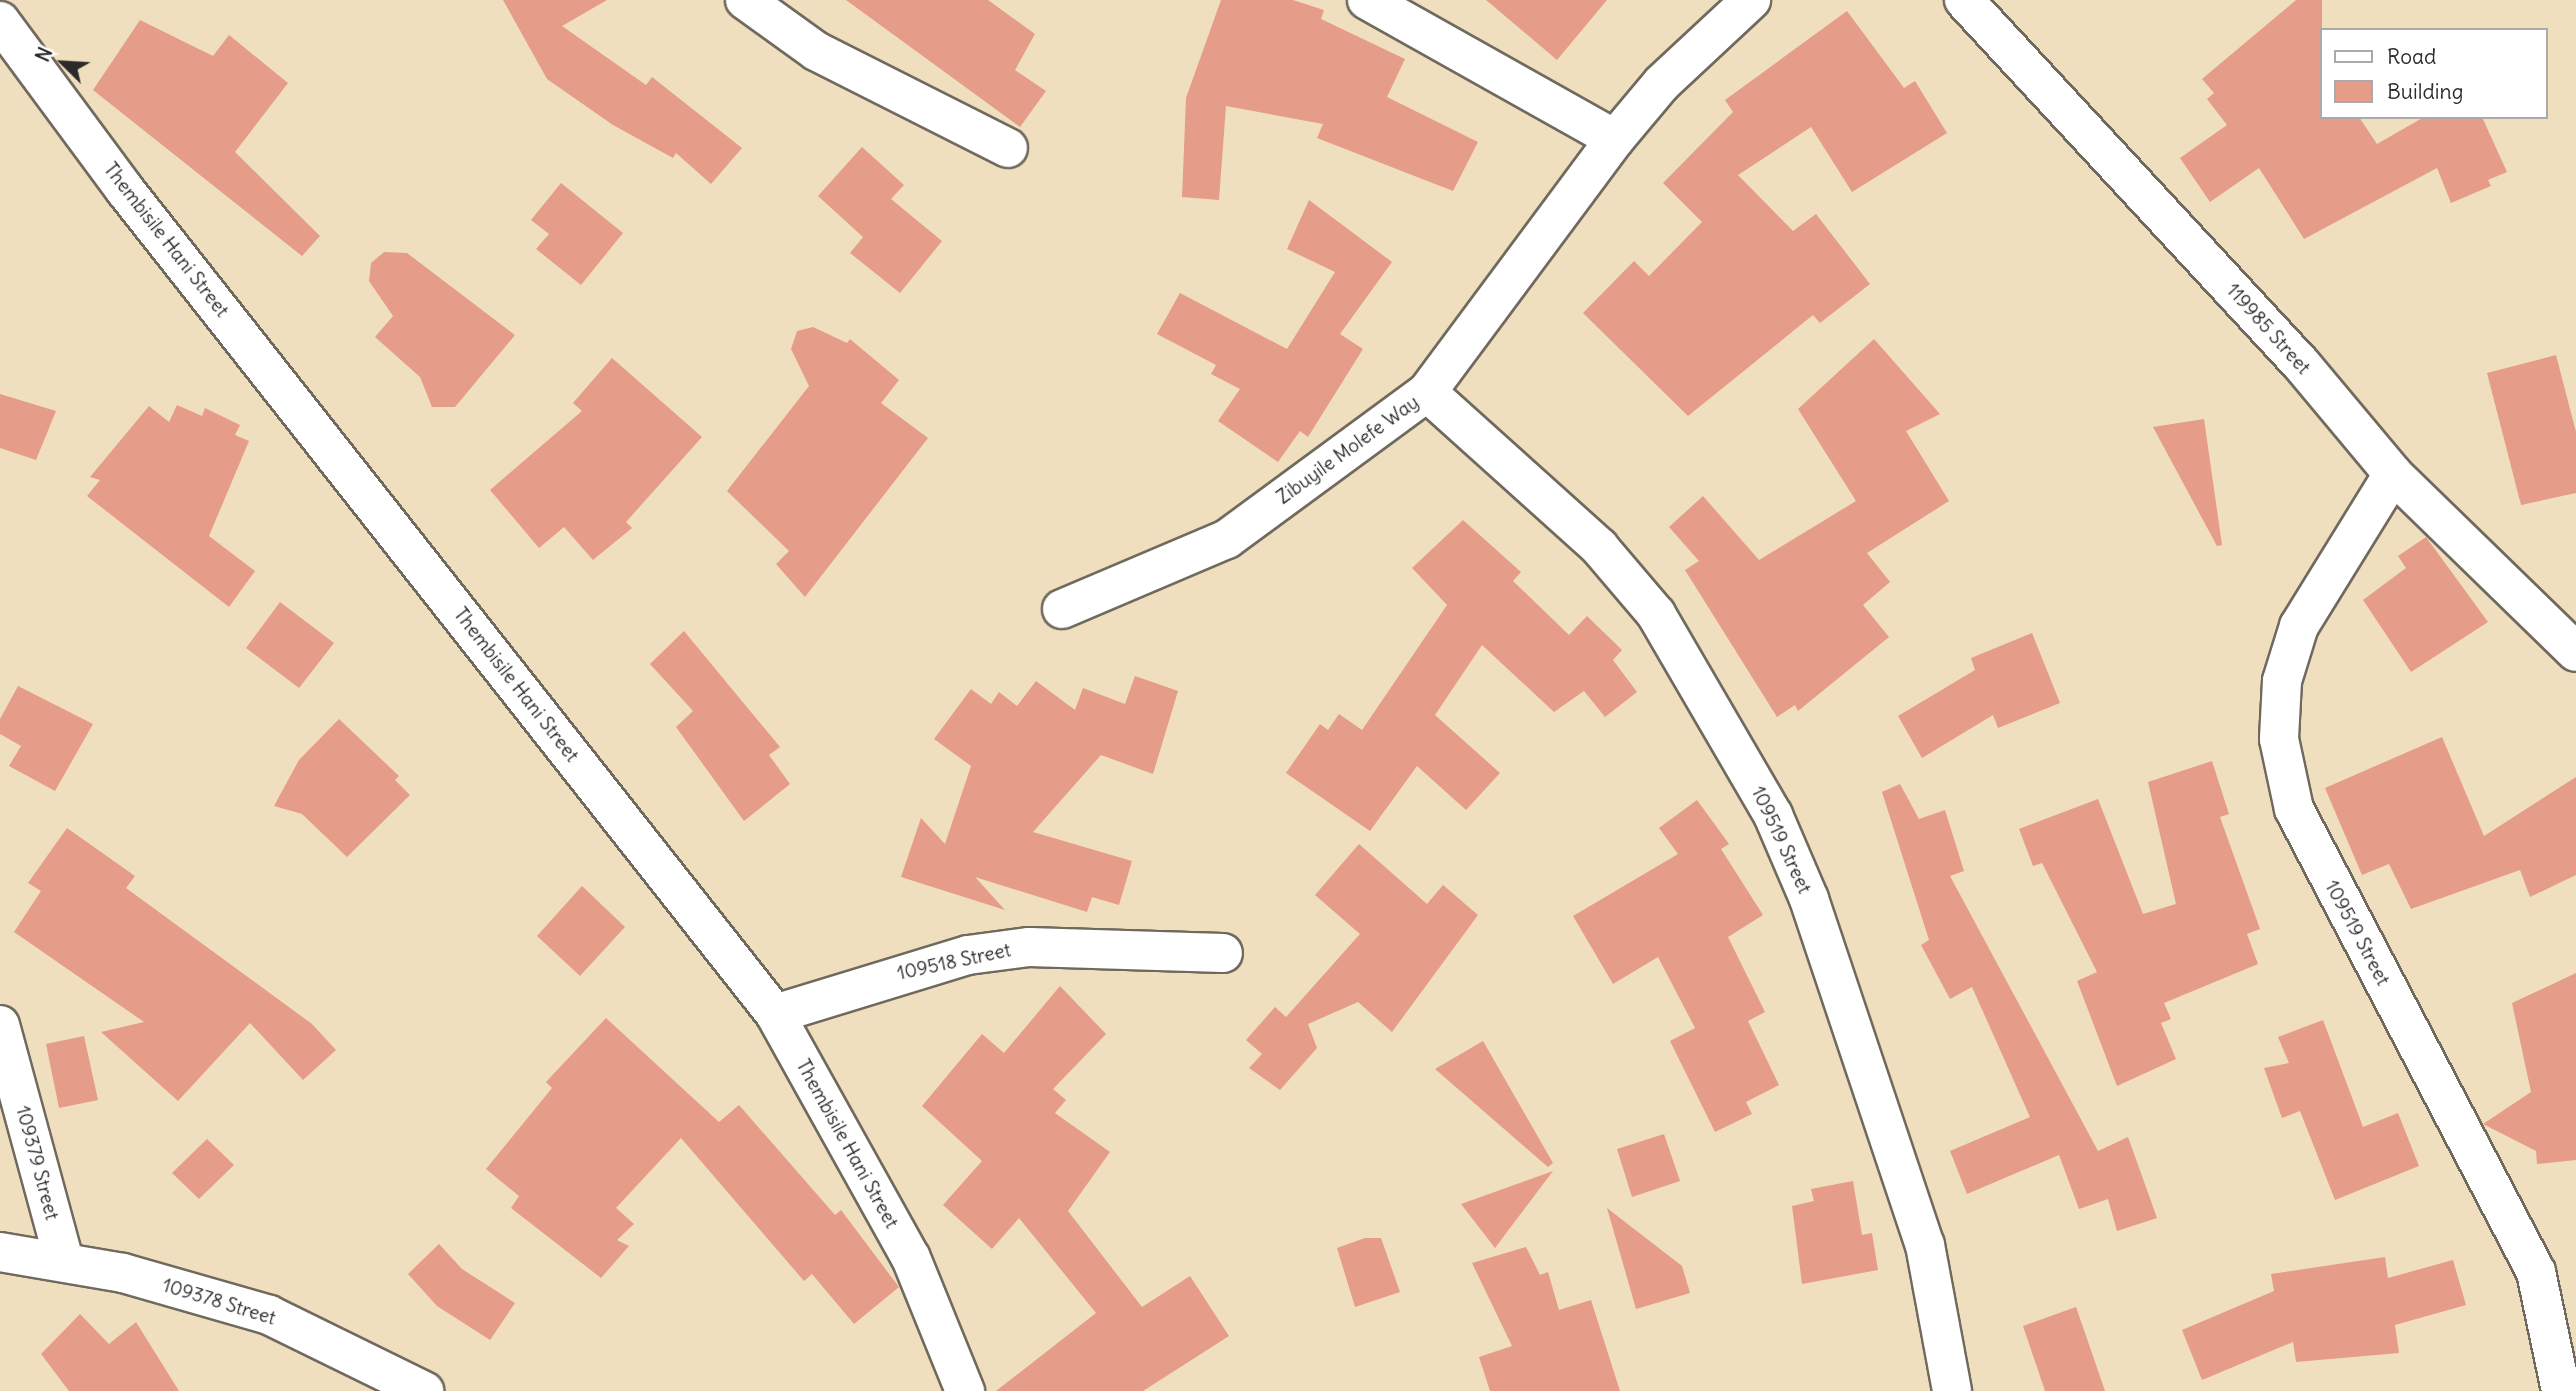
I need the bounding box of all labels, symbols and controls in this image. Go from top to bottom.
north arrow [28,28,98,98]
legend [2320,28,2548,119]
text: Road [2387,43,2436,70]
text: N [30,44,57,65]
text: Building [2387,78,2463,105]
street label: Thembisile Hani Street [99,158,233,322]
street label: 119985 Street [2221,279,2315,379]
street label: Zibuyile Molefe Way [1273,391,1423,509]
street label: Thembisile Hani Street [449,603,583,767]
street label: 109519 Street [1746,783,1816,897]
street label: 109519 Street [2320,877,2394,989]
street label: 109518 Street [895,939,1013,985]
street label: Thembisile Hani Street [791,1056,903,1232]
street label: 109379 Street [11,1103,63,1223]
street label: 109378 Street [160,1274,278,1330]

